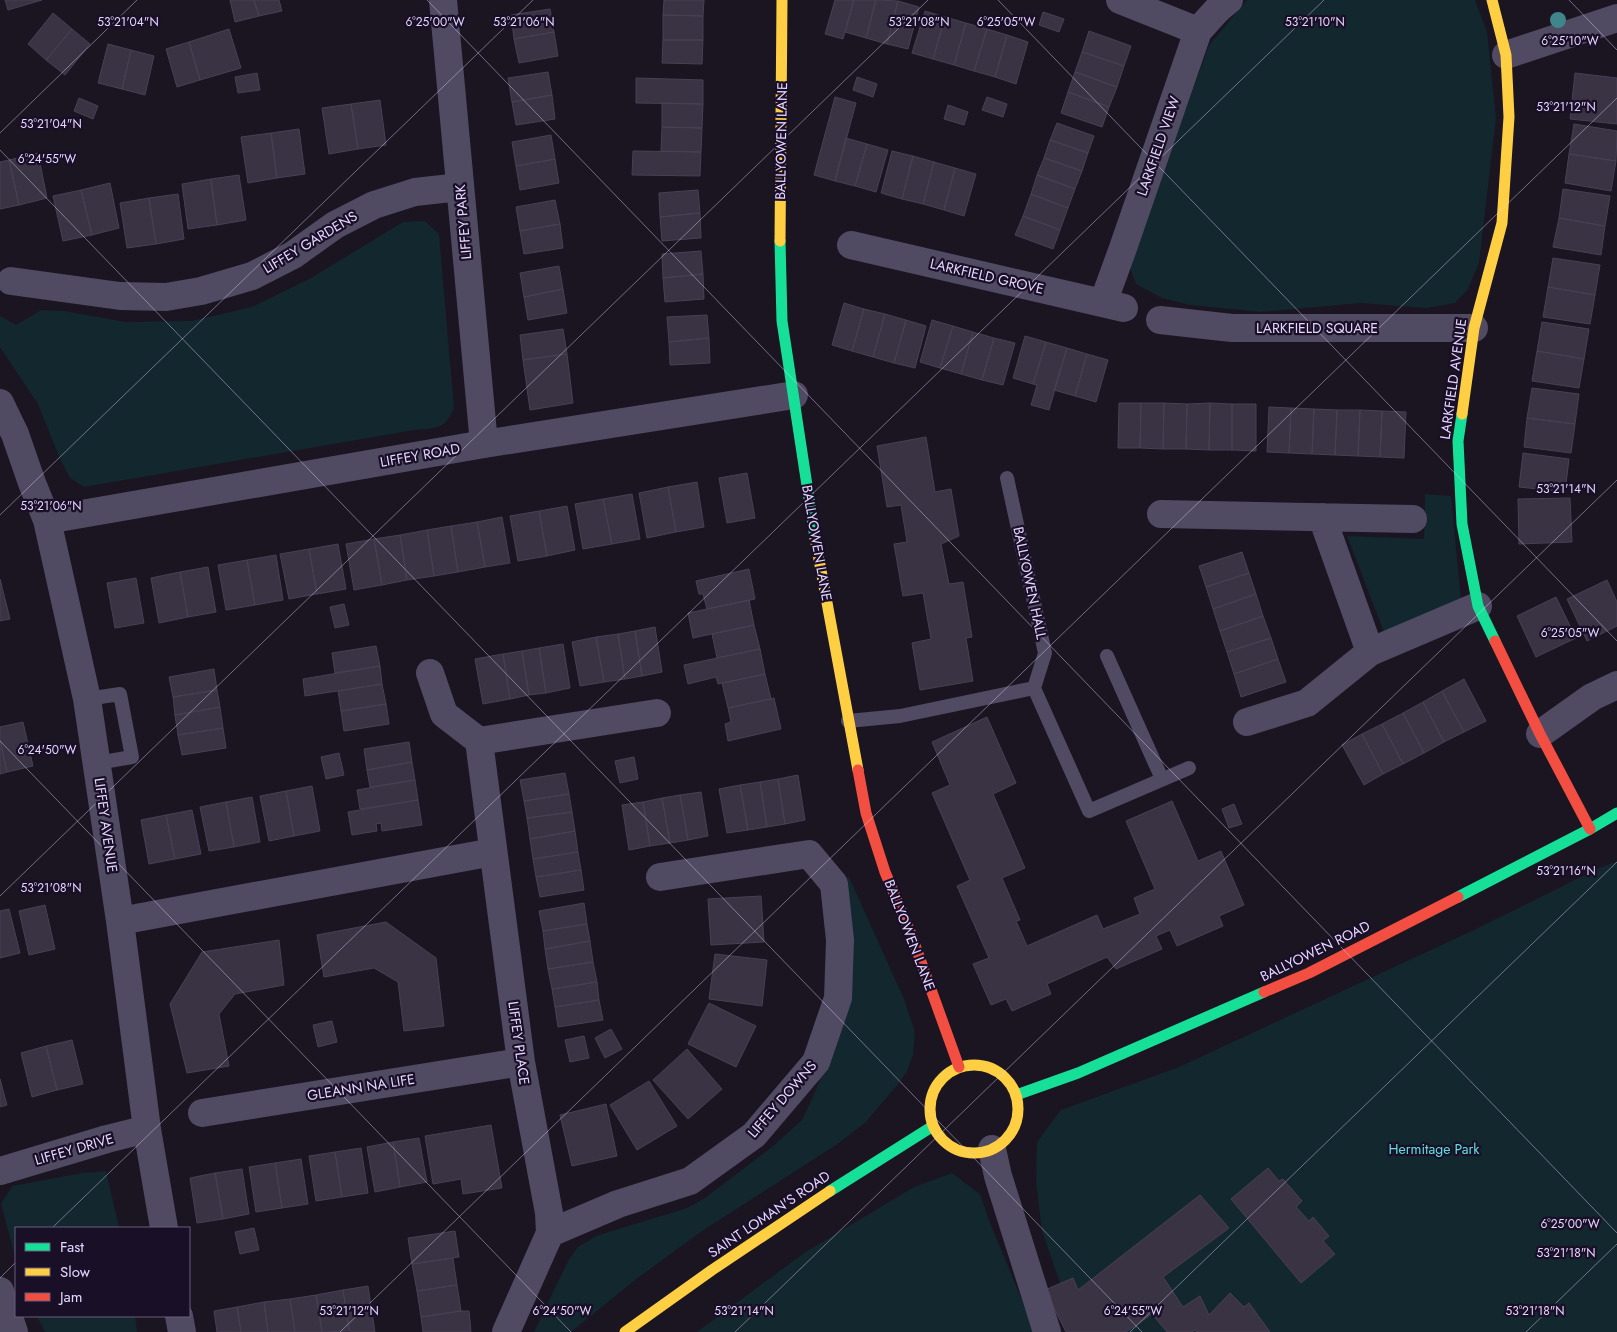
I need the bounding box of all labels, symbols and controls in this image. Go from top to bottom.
text: 53°21'04"N [97,13,159,31]
text: 6°25'00"W [405,13,465,31]
text: 53°21'06"N [493,13,555,31]
text: 53°21'08"N [889,13,949,31]
text: 6°25'05"W [977,13,1035,31]
text: 53°21'10"N [1285,13,1345,31]
text: 6°25'10"W [1541,32,1599,50]
street label: BALLYOWEN LANE [770,82,792,200]
street label: LARKFIELD VIEW [1132,93,1184,198]
text: 53°21'12"N [1536,98,1596,116]
text: 53°21'04"N [20,115,82,133]
text: 6°24'55"W [18,150,76,168]
street label: LIFFEY PARK [450,184,476,260]
street label: LIFFEY GARDENS [259,206,361,278]
street label: LARKFIELD GROVE [928,253,1046,299]
street label: LARKFIELD AVENUE [1435,317,1471,441]
street label: LARKFIELD SQUARE [1256,318,1378,338]
street label: LIFFEY ROAD [379,438,461,472]
text: 53°21'14"N [1536,480,1596,498]
street label: BALLYOWEN LANE [797,483,837,603]
text: 53°21'06"N [20,497,82,515]
street label: BALLYOWEN HALL [1008,525,1052,642]
text: 6°25'05"W [1541,624,1599,642]
text: 6°24'50"W [18,741,77,759]
street label: LIFFEY AVENUE [89,776,123,874]
text: 53°21'16"N [1536,862,1596,880]
street label: BALLYOWEN LANE [880,877,940,993]
text: 53°21'08"N [21,879,81,897]
street label: BALLYOWEN ROAD [1257,916,1373,986]
street label: LIFFEY PLACE [503,1000,535,1086]
street label: LIFFEY DOWNS [743,1056,821,1142]
street label: GLEANN NA LIFE [306,1069,416,1105]
street label: LIFFEY DRIVE [32,1128,116,1170]
park label: Hermitage Park [1388,1139,1480,1159]
street label: SAINT LOMAN'S ROAD [704,1166,834,1262]
text: 6°25'00"W [1540,1215,1600,1233]
legend [15,1227,190,1317]
text: Fast [60,1236,84,1258]
text: 53°21'18"N [1536,1244,1596,1262]
text: Slow [60,1261,91,1283]
text: Jam [58,1286,83,1308]
text: 53°21'12"N [319,1302,379,1320]
text: 6°24'50"W [533,1302,592,1320]
text: 53°21'14"N [714,1302,774,1320]
text: 6°24'55"W [1104,1302,1162,1320]
text: 53°21'18"N [1505,1302,1565,1320]

